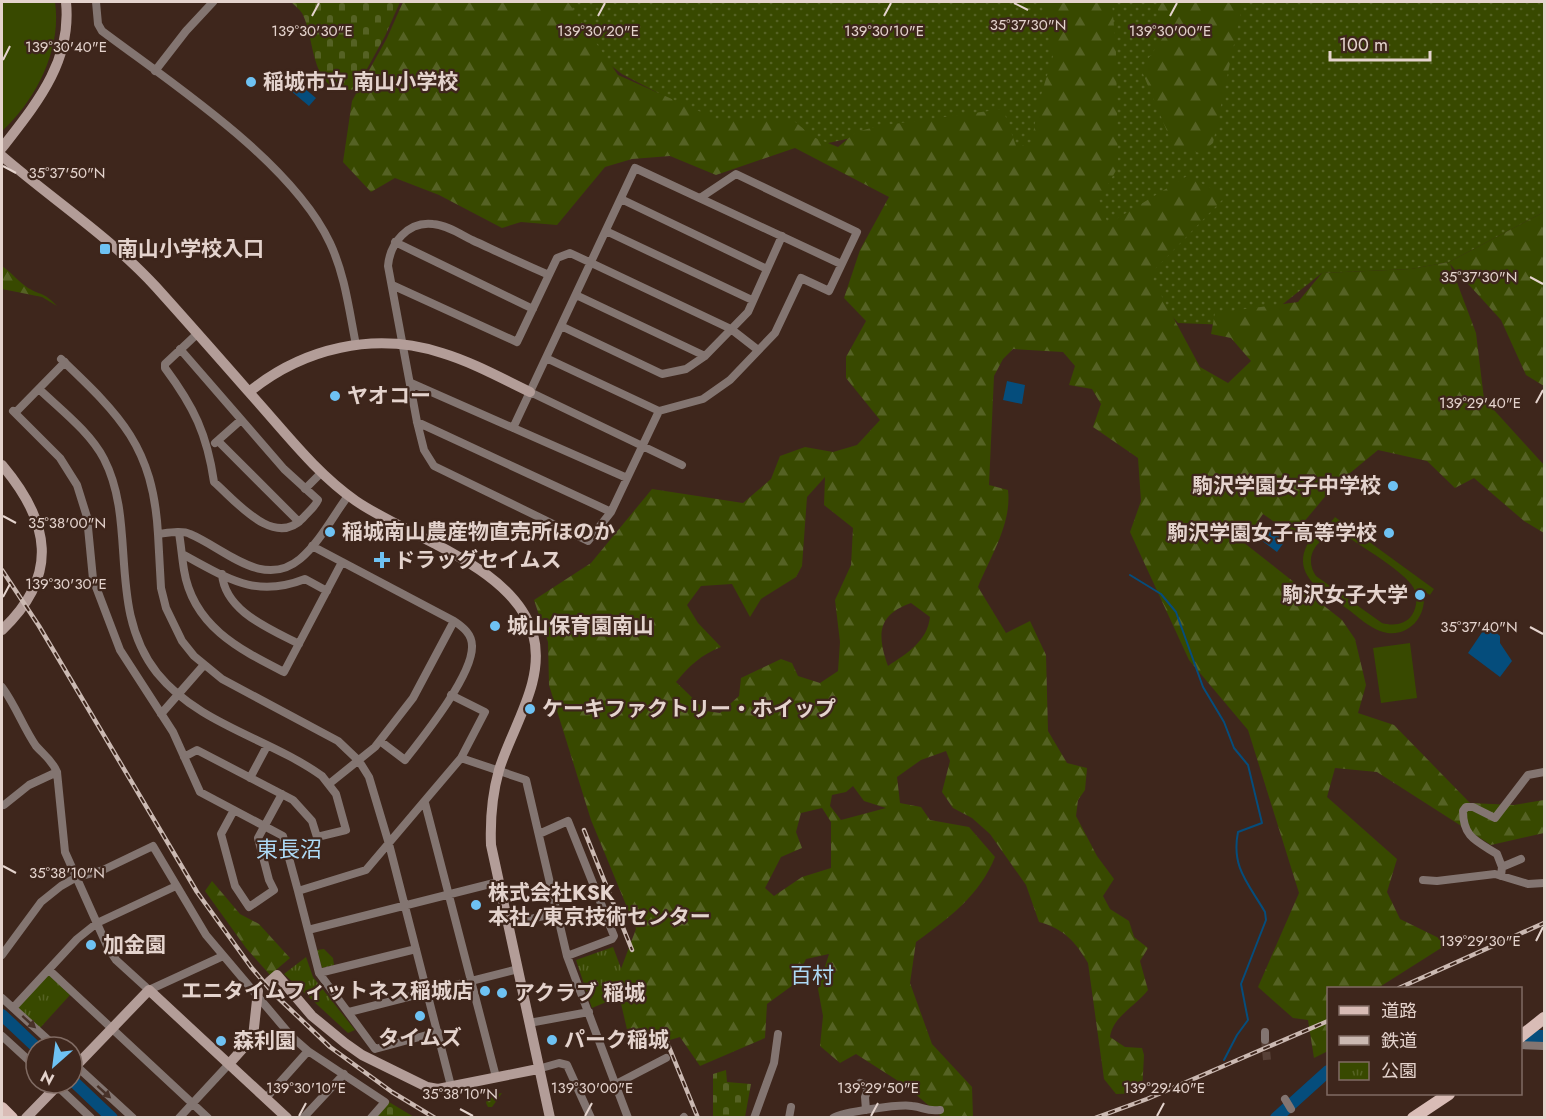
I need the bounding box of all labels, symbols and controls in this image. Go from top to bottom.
text: 35°37'30"N [990,14,1066,36]
text: 139°30'30"E [271,20,353,42]
text: 139°30'20"E [557,20,639,42]
text: 139°30'10"E [844,20,924,42]
text: 139°30'00"E [1129,20,1211,42]
scale bar [1330,24,1430,62]
text: 100 m [1339,32,1388,58]
text: 139°30'40"E [25,36,107,58]
place label: 稲城市立 南山小学校 [263,67,458,97]
marker: 稲城市立 南山小学校 [244,75,258,89]
text: 35°37'50"N [29,162,106,184]
place label: 南山小学校入口 [117,234,264,264]
marker: 南山小学校入口 [98,242,112,256]
text: 35°37'30"N [1441,266,1517,288]
place label: ヤオコー [347,381,431,411]
marker: ヤオコー [328,389,342,403]
text: 139°29'40"E [1439,392,1521,414]
place label: 駒沢学園女子中学校 [1192,471,1381,501]
marker: 駒沢学園女子中学校 [1386,479,1400,493]
text: 35°38'00"N [28,512,106,534]
place label: 稲城南山農産物直売所ほのか [342,517,615,547]
place label: 駒沢学園女子高等学校 [1167,518,1377,548]
marker: 稲城南山農産物直売所ほのか [323,525,337,539]
marker: 駒沢学園女子高等学校 [1382,526,1396,540]
place label: ドラッグセイムス [394,545,562,575]
marker: ドラッグセイムス [375,553,389,567]
text: 139°30'30"E [25,573,107,595]
place label: 駒沢女子大学 [1282,580,1408,610]
marker: 駒沢女子大学 [1413,588,1427,602]
place label: 城山保育園南山 [507,611,654,641]
text: 35°37'40"N [1440,616,1518,638]
marker: 城山保育園南山 [488,619,502,633]
place label: ケーキファクトリー・ホイップ [542,694,836,724]
marker: ケーキファクトリー・ホイップ [523,702,537,716]
district label: 東長沼 [256,833,322,865]
text: 35°38'10"N [29,862,105,884]
place label: 株式会社KSK 本社/東京技術センター [488,878,711,932]
marker: 株式会社KSK 本社/東京技術センター [469,898,483,912]
place label: 加金園 [103,930,166,960]
text: 139°29'30"E [1439,930,1521,952]
marker: 加金園 [84,938,98,952]
district label: 百村 [790,959,834,991]
place label: エニタイムフィットネス稲城店 [181,976,473,1006]
place label: アクラブ 稲城 [514,978,645,1008]
marker: エニタイムフィットネス稲城店 [478,984,492,998]
marker: アクラブ 稲城 [495,986,509,1000]
legend [1327,987,1522,1095]
text: 道路 [1381,998,1417,1024]
marker: タイムズ [413,1009,427,1023]
one-way arrow [21,1015,35,1029]
place label: タイムズ [378,1023,462,1053]
place label: パーク稲城 [564,1025,669,1055]
place label: 森利園 [233,1026,296,1056]
text: 鉄道 [1381,1028,1417,1054]
marker: パーク稲城 [545,1033,559,1047]
marker: 森利園 [214,1034,228,1048]
north arrow [24,1035,84,1095]
text: 公園 [1381,1058,1417,1084]
text: N [36,1065,58,1091]
text: 139°30'10"E [266,1077,346,1099]
text: 139°30'00"E [551,1077,633,1099]
text: 139°29'50"E [837,1077,919,1099]
text: 139°29'40"E [1123,1077,1205,1099]
text: 35°38'10"N [422,1083,498,1105]
one-way arrow [97,1085,112,1099]

